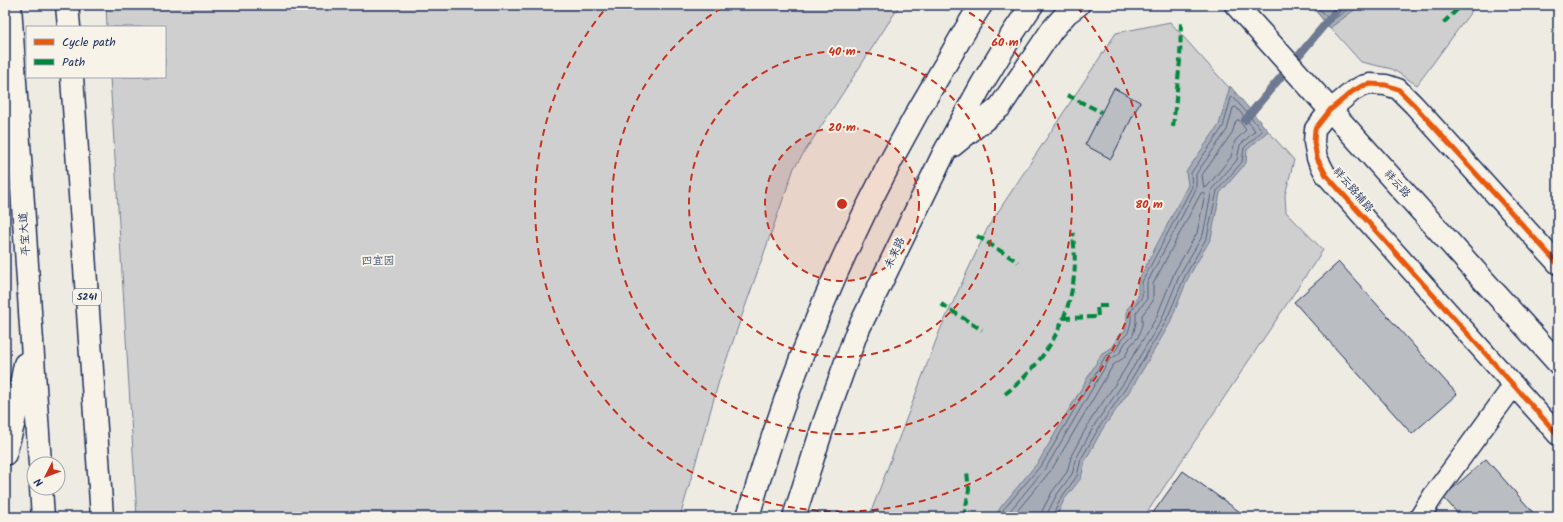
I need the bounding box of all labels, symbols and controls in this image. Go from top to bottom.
legend [26,26,166,78]
text: Cycle path [62,33,116,52]
text: 60 m [991,33,1019,52]
text: 40 m [828,42,856,61]
text: Path [62,53,85,72]
text: 20 m [828,118,856,137]
street label: 祥云路辅路 [1328,163,1378,217]
street label: 祥云路 [1379,166,1415,202]
text: 80 m [1135,195,1163,214]
centre of rings [835,197,849,211]
street label: 平宝大道 [14,211,36,257]
street label: 未来路 [880,234,910,272]
park label: 四宜园 [362,252,395,270]
road number: S241 [73,289,101,305]
north arrow [26,456,66,496]
text: N [30,473,48,491]

